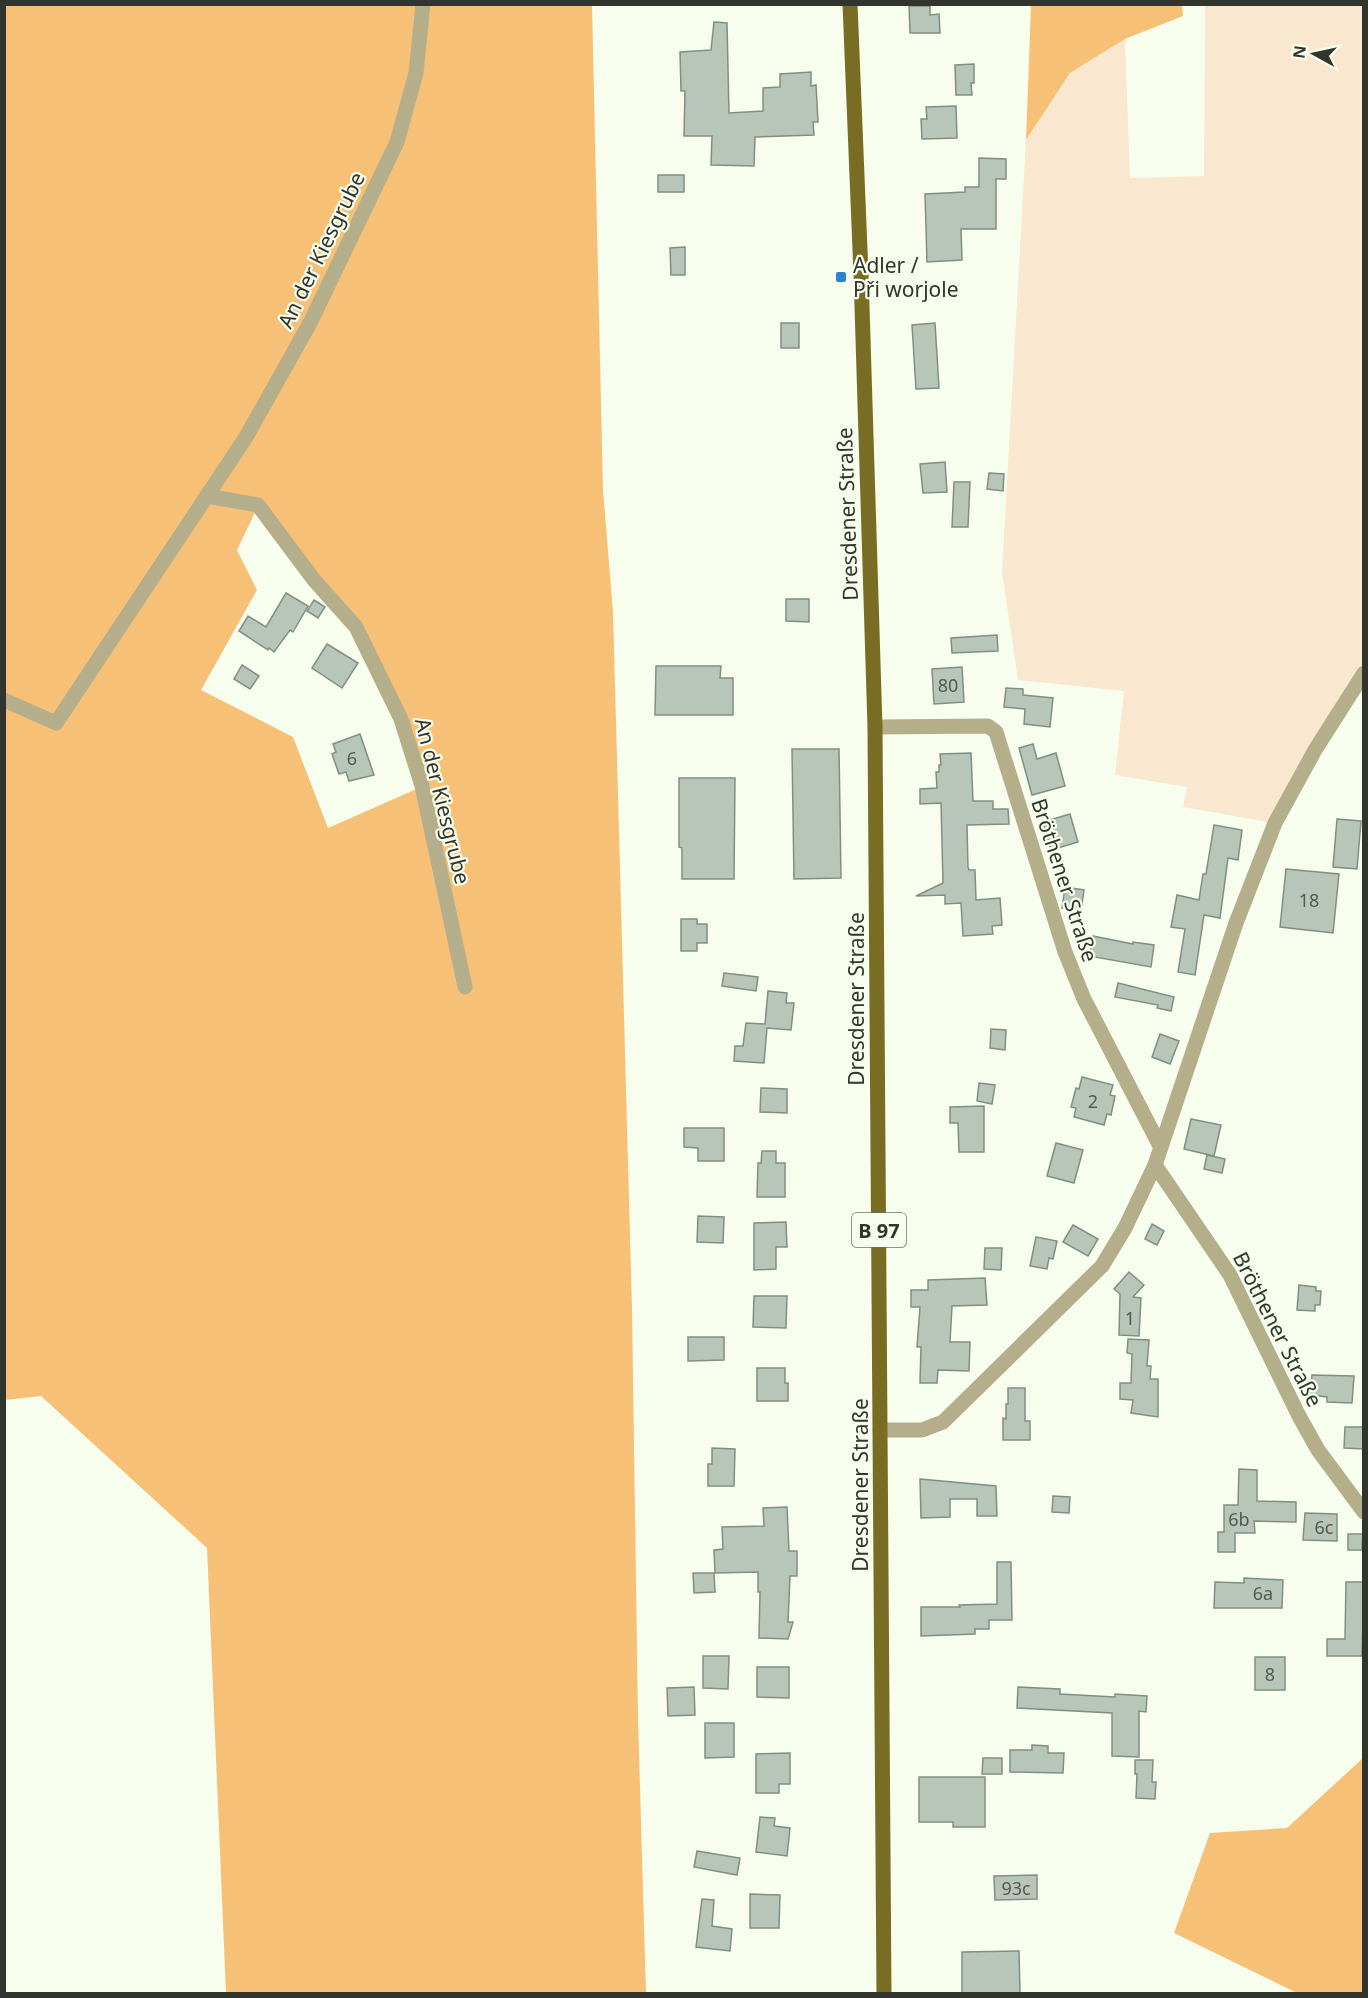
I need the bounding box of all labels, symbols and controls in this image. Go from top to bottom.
north arrow [1284,24,1344,84]
text: N [1287,44,1311,60]
street label: An der Kiesgrube [271,167,371,333]
place label: Adler / Při worjole [853,251,959,303]
marker: Adler / Při worjole [834,270,848,284]
street label: Dresdener Straße [830,427,864,601]
house number: 80 [938,673,958,697]
street label: An der Kiesgrube [409,715,477,887]
house number: 6 [347,746,357,770]
street label: Bröthener Straße [1025,795,1105,965]
house number: 18 [1299,888,1319,912]
street label: Dresdener Straße [842,912,870,1086]
house number: 2 [1088,1089,1098,1113]
road number: B 97 [852,1213,906,1247]
street label: Bröthener Straße [1227,1247,1329,1411]
house number: 1 [1125,1306,1135,1330]
street label: Dresdener Straße [846,1398,874,1572]
house number: 6b [1228,1507,1250,1531]
house number: 6c [1315,1515,1334,1539]
house number: 6a [1253,1581,1273,1605]
house number: 8 [1265,1662,1275,1686]
house number: 93c [1001,1876,1031,1900]

